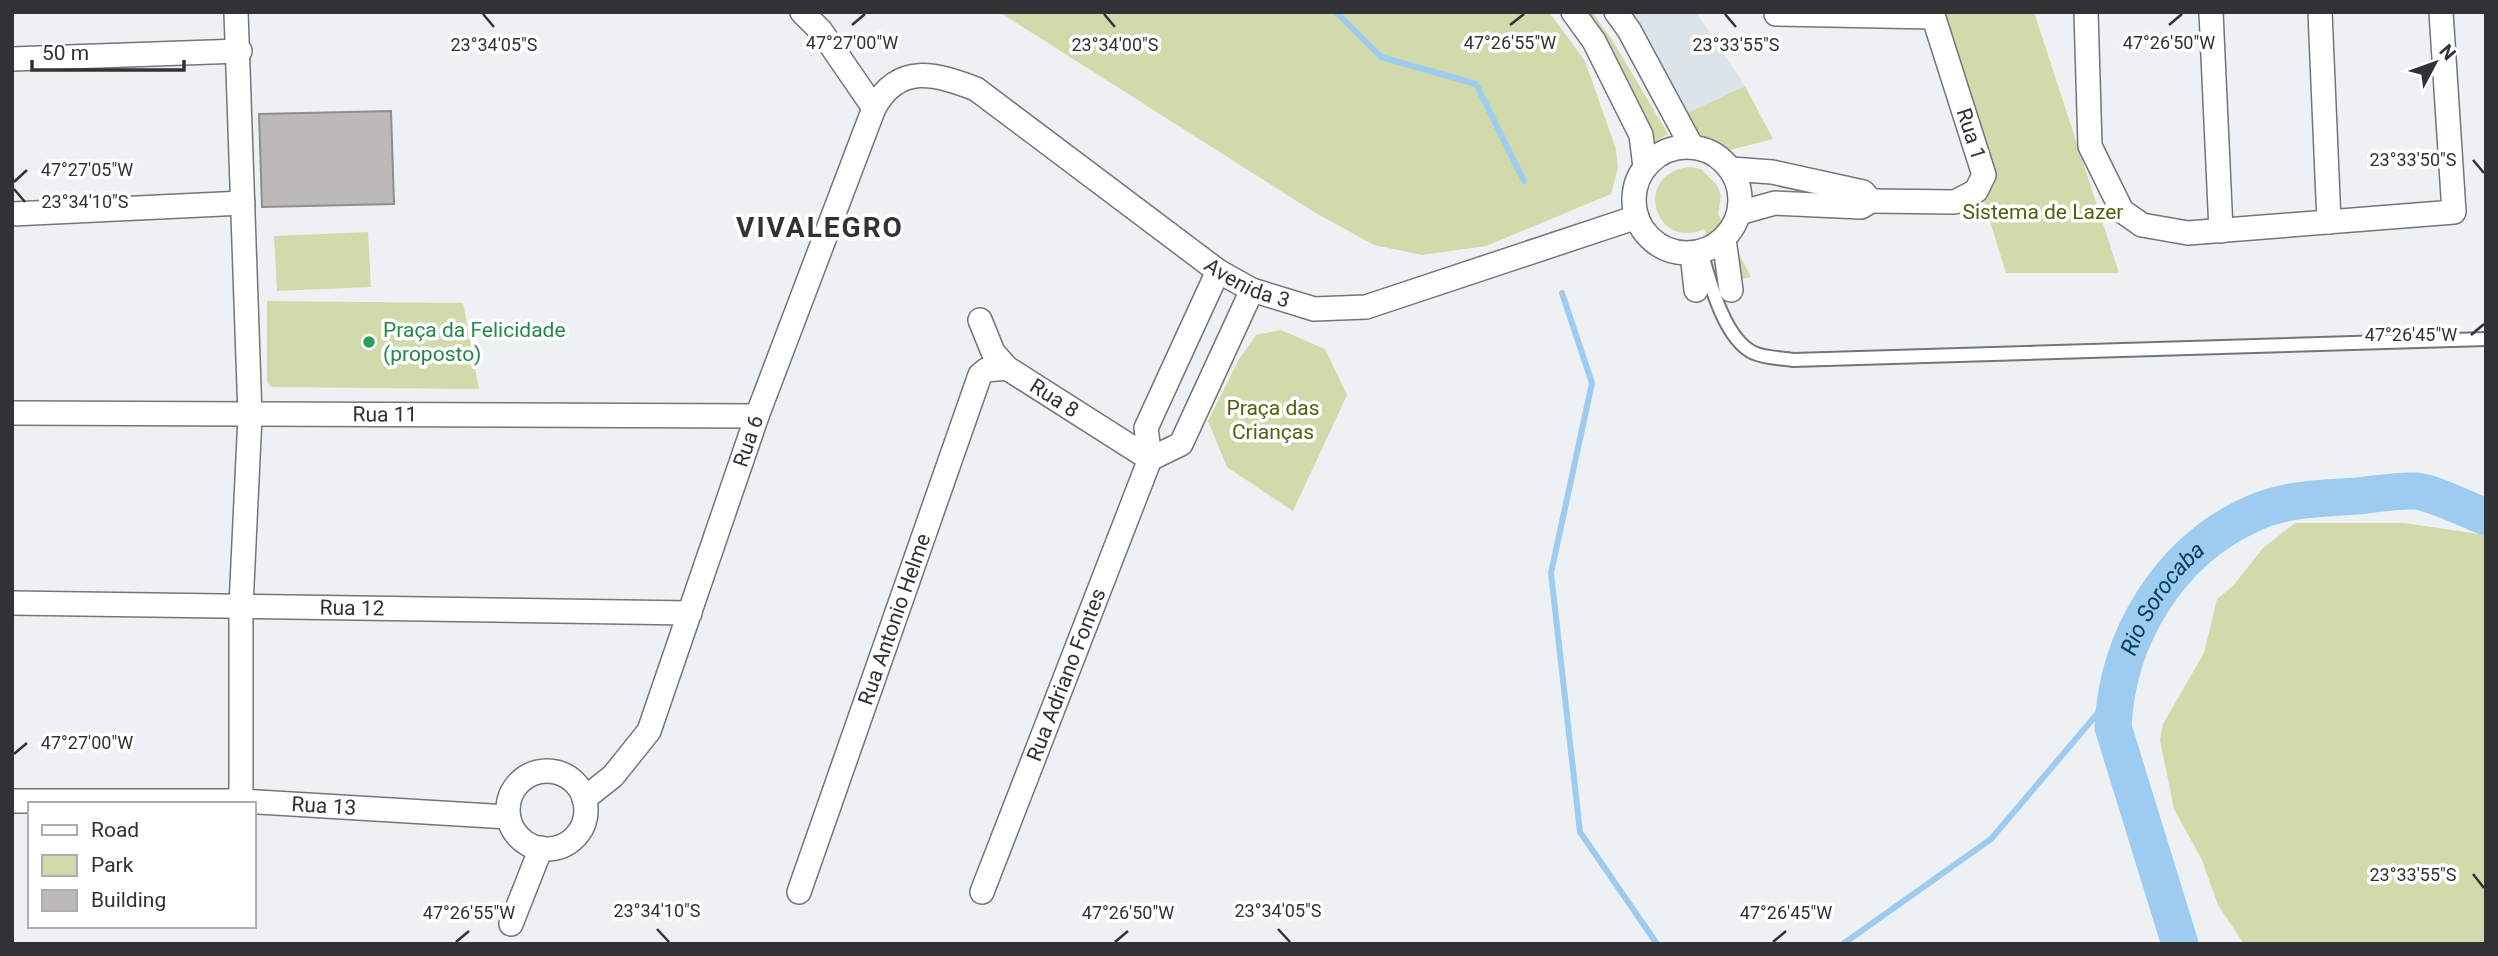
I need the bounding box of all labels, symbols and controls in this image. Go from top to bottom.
scale bar [32,28,184,72]
north arrow [2400,28,2470,98]
text: 47°27'00"W [806,32,898,53]
text: 47°26'55"W [1464,32,1556,53]
text: 47°26'50"W [2123,32,2215,53]
text: 23°34'05"S [450,34,538,55]
text: 23°34'00"S [1071,34,1159,55]
text: 23°33'55"S [1692,34,1780,55]
text: N [2434,40,2461,65]
text: 50 m [42,41,89,65]
street label: Rua 1 [1951,105,1991,163]
text: 23°33'50"S [2369,149,2457,170]
text: 47°27'05"W [41,159,133,180]
text: 23°34'10"S [41,191,129,212]
park label: Sistema de Lazer [1963,200,2123,224]
district label: VIVALEGRO [736,211,904,244]
street label: Avenida 3 [1200,253,1293,313]
place label: Praça da Felicidade (proposto) [383,318,566,366]
text: 47°26'45"W [2365,324,2457,345]
marker: Praça da Felicidade (proposto) [361,334,377,350]
street label: Rua 8 [1026,374,1083,423]
park label: Praça das Crianças [1226,396,1320,444]
street label: Rua 11 [353,402,417,427]
street label: Rua 6 [728,412,768,470]
street label: Rua Antonio Helme [853,530,936,708]
water label: Rio Sorocaba [2115,536,2210,659]
street label: Rua Adriano Fontes [1022,585,1111,764]
street label: Rua 12 [319,596,385,620]
text: 47°27'00"W [41,732,133,753]
street label: Rua 13 [291,792,357,820]
legend [28,802,256,928]
text: Road [91,818,139,842]
text: Park [91,853,134,877]
text: 23°33'55"S [2369,864,2457,885]
text: Building [91,888,166,912]
text: 23°34'10"S [613,900,701,921]
text: 23°34'05"S [1234,900,1322,921]
text: 47°26'55"W [423,902,515,923]
text: 47°26'50"W [1082,902,1174,923]
text: 47°26'45"W [1740,902,1832,923]

